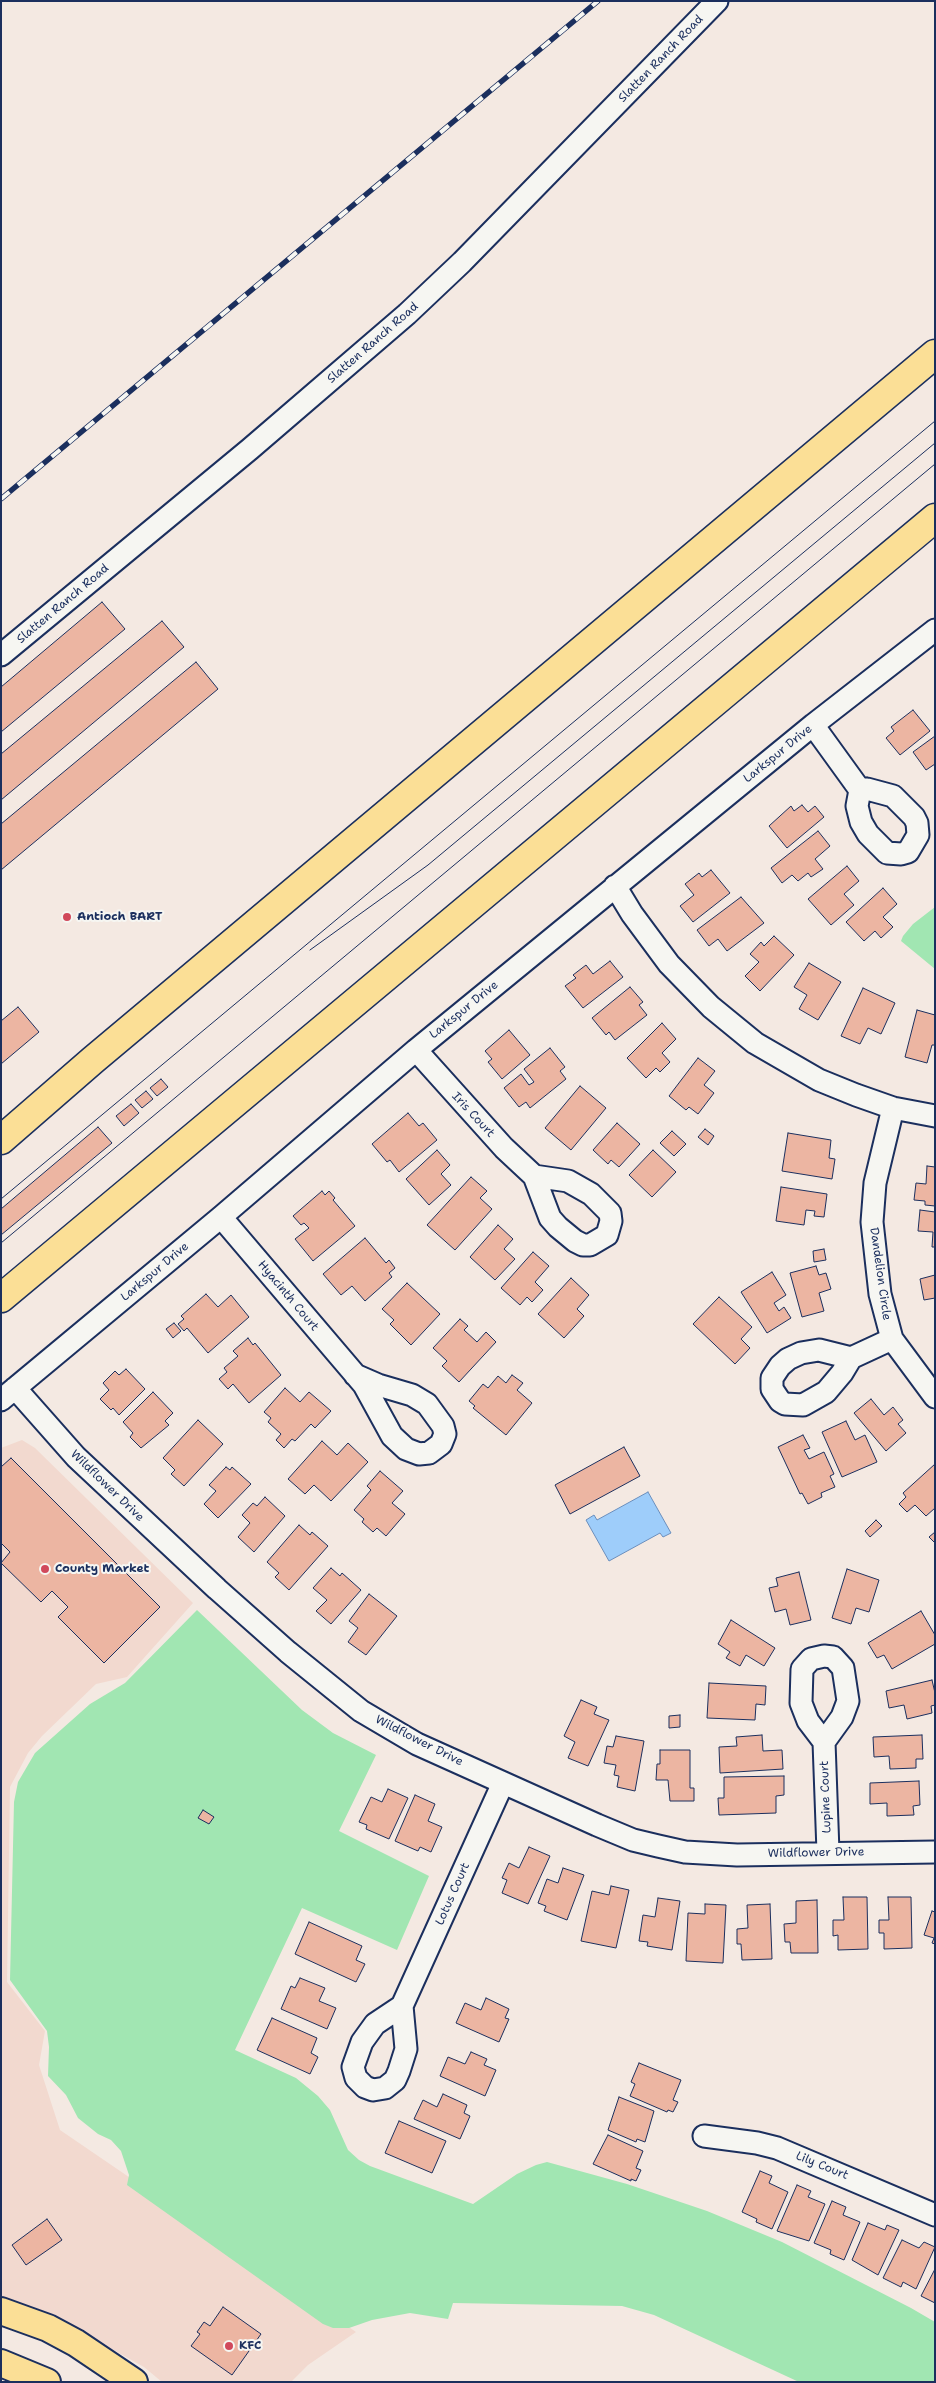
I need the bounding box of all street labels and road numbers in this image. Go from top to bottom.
street label: Slatten Ranch Road [616,12,706,106]
street label: Slatten Ranch Road [325,300,421,386]
street label: Slatten Ranch Road [14,561,112,647]
street label: Larkspur Drive [741,722,815,786]
street label: Larkspur Drive [427,978,501,1042]
street label: Iris Court [449,1089,497,1141]
street label: Dandelion Circle [866,1227,894,1321]
street label: Larkspur Drive [118,1239,192,1305]
street label: Hyacinth Court [254,1258,322,1334]
street label: Wildflower Drive [67,1447,147,1525]
street label: Wildflower Drive [373,1713,465,1769]
street label: Lupine Court [818,1760,834,1834]
street label: Wildflower Drive [767,1845,865,1861]
street label: Lotus Court [433,1860,473,1928]
street label: Lily Court [793,2149,851,2183]

